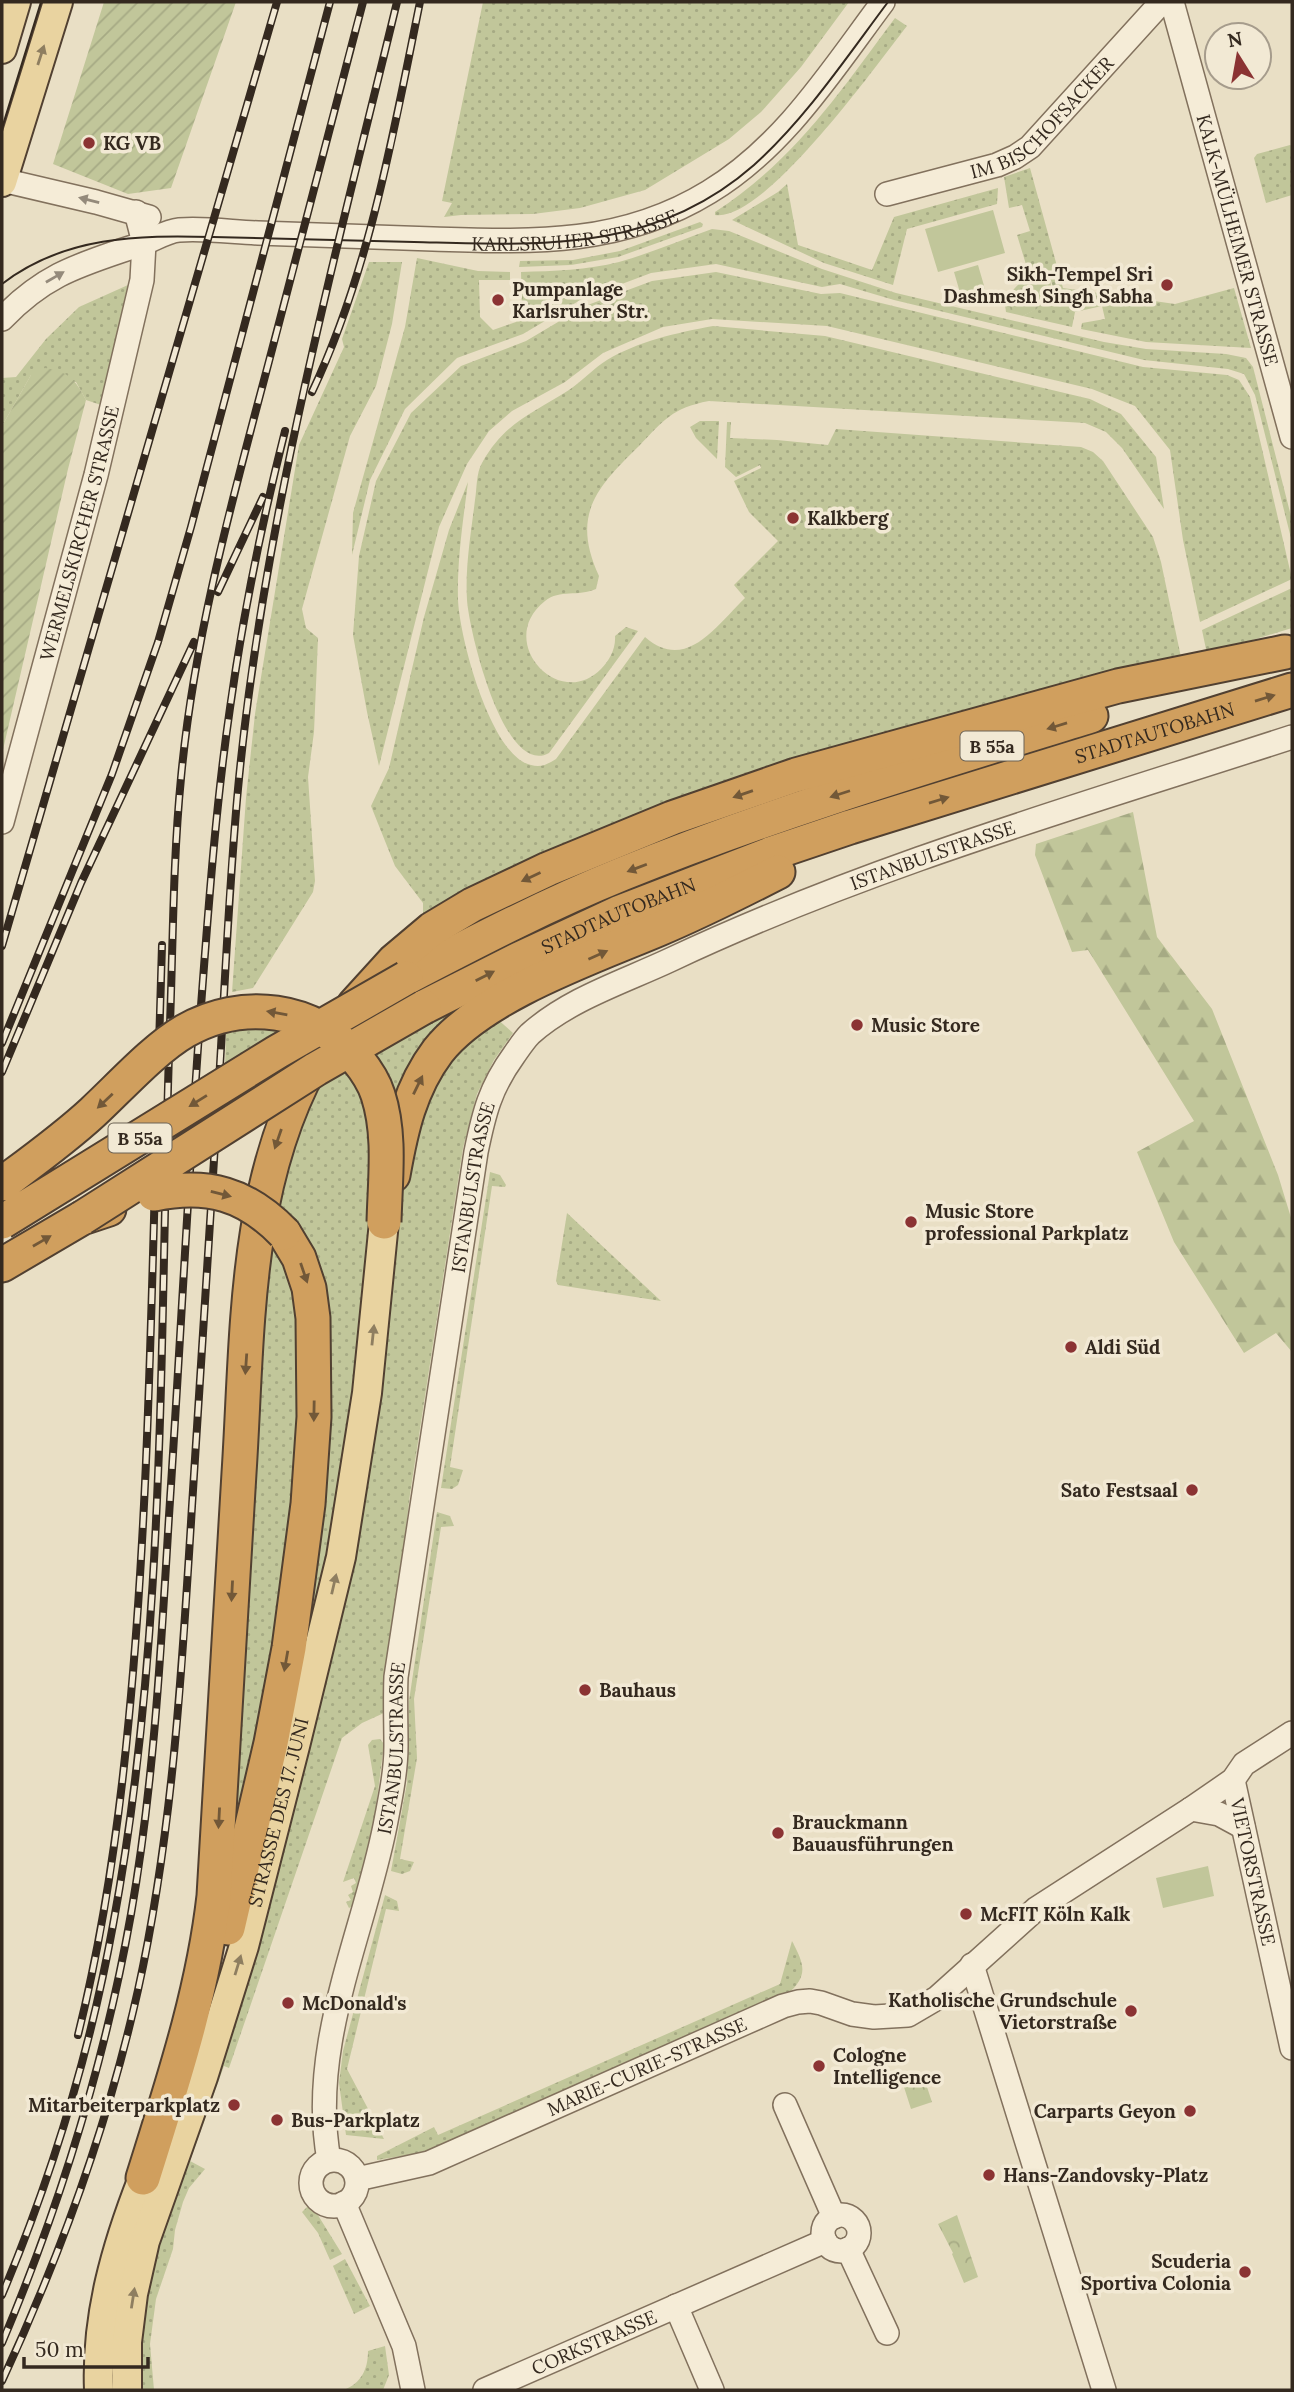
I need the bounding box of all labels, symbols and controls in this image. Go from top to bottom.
north arrow [1203,21,1273,91]
text: N [1225,26,1245,52]
one-way arrow [36,44,46,65]
street label: IM BISCHOFSACKER [967,51,1118,184]
street label: KALK-MÜLHEIMER STRASSE [1192,112,1284,369]
place label: KG VB [103,131,162,155]
marker: KG VB [81,135,97,151]
one-way arrow [78,194,100,205]
street label: KARLSRUHER STRASSE [471,203,682,256]
place label: Sikh-Tempel Sri Dashmesh Singh Sabha [943,262,1153,308]
one-way arrow [45,271,65,283]
place label: Pumpanlage Karlsruher Str. [512,277,648,323]
marker: Sikh-Tempel Sri Dashmesh Singh Sabha [1159,277,1175,293]
marker: Pumpanlage Karlsruher Str. [490,292,506,308]
street label: WERMELSKIRCHER STRASSE [34,403,124,663]
place label: Kalkberg [807,506,890,530]
marker: Kalkberg [785,510,801,526]
one-way arrow [1255,693,1276,703]
street label: STADTAUTOBAHN [1072,697,1237,769]
one-way arrow [1046,722,1067,732]
road number: B 55a [960,732,1024,760]
one-way arrow [732,789,753,800]
one-way arrow [829,790,850,800]
one-way arrow [928,794,949,804]
street label: ISTANBULSTRASSE [847,815,1018,895]
one-way arrow [627,863,648,874]
one-way arrow [521,871,541,883]
street label: STADTAUTOBAHN [537,872,699,959]
one-way arrow [588,949,608,961]
one-way arrow [475,971,495,982]
one-way arrow [266,1007,288,1018]
place label: Music Store [871,1013,980,1037]
marker: Music Store [849,1017,865,1033]
one-way arrow [412,1075,423,1095]
one-way arrow [96,1093,114,1109]
one-way arrow [189,1095,208,1108]
street label: ISTANBULSTRASSE [446,1099,500,1275]
road number: B 55a [108,1124,172,1153]
one-way arrow [272,1129,283,1150]
one-way arrow [211,1189,233,1200]
place label: Music Store professional Parkplatz [925,1199,1129,1245]
marker: Music Store professional Parkplatz [903,1214,919,1230]
one-way arrow [32,1236,52,1248]
one-way arrow [299,1263,310,1284]
one-way arrow [368,1324,379,1346]
place label: Aldi Süd [1085,1335,1160,1359]
marker: Aldi Süd [1063,1339,1079,1355]
one-way arrow [240,1353,251,1375]
one-way arrow [308,1400,320,1422]
place label: Sato Festsaal [1061,1478,1178,1502]
marker: Sato Festsaal [1184,1482,1200,1498]
one-way arrow [329,1573,340,1595]
one-way arrow [226,1580,237,1602]
one-way arrow [280,1650,291,1672]
street label: ISTANBULSTRASSE [372,1660,410,1836]
place label: Bauhaus [599,1678,676,1702]
marker: Bauhaus [577,1682,593,1698]
street label: STRASSE DES 17. JUNI [242,1715,313,1909]
street label: VIETORSTRASSE [1225,1795,1281,1948]
one-way arrow [213,1807,224,1829]
place label: Brauckmann Bauausführungen [792,1810,954,1856]
marker: Brauckmann Bauausführungen [770,1825,786,1841]
place label: McFIT Köln Kalk [980,1902,1130,1926]
marker: McFIT Köln Kalk [958,1906,974,1922]
one-way arrow [234,1954,244,1975]
place label: Katholische Grundschule Vietorstraße [888,1988,1117,2034]
place label: McDonald's [302,1991,407,2015]
marker: McDonald's [280,1995,296,2011]
marker: Katholische Grundschule Vietorstraße [1123,2003,1139,2019]
street label: MARIE-CURIE-STRASSE [543,2012,750,2121]
place label: Cologne Intelligence [833,2043,941,2089]
marker: Cologne Intelligence [811,2058,827,2074]
place label: Mitarbeiterparkplatz [28,2093,220,2117]
marker: Mitarbeiterparkplatz [226,2097,242,2113]
place label: Carparts Geyon [1034,2099,1176,2123]
marker: Carparts Geyon [1182,2103,1198,2119]
place label: Bus-Parkplatz [291,2108,420,2132]
marker: Bus-Parkplatz [269,2112,285,2128]
place label: Hans-Zandovsky-Platz [1003,2163,1208,2187]
marker: Hans-Zandovsky-Platz [981,2167,997,2183]
place label: Scuderia Sportiva Colonia [1081,2249,1231,2295]
marker: Scuderia Sportiva Colonia [1237,2264,1253,2280]
one-way arrow [128,2287,139,2309]
street label: CORKSTRASSE [528,2304,660,2380]
scale bar [24,2326,149,2370]
text: 50 m [35,2336,84,2363]

